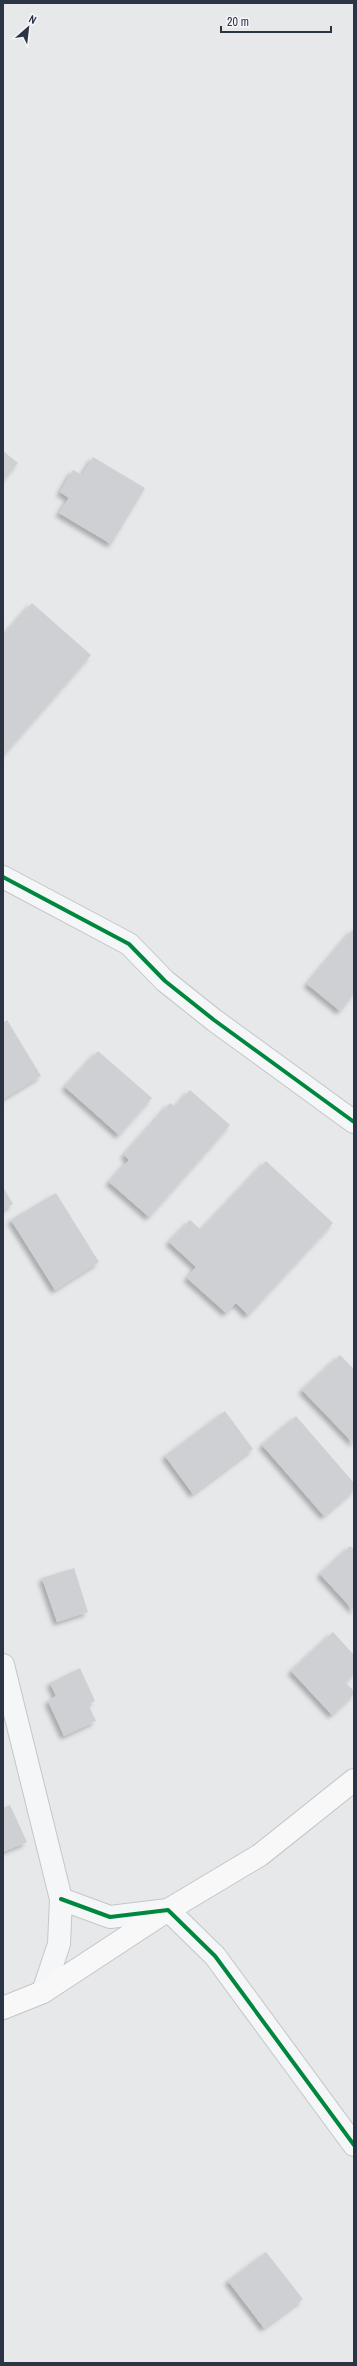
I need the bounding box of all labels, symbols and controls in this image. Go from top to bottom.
north arrow [8,8,48,48]
scale bar [221,8,331,34]
text: N [27,11,39,27]
text: 20 m [227,14,249,30]

